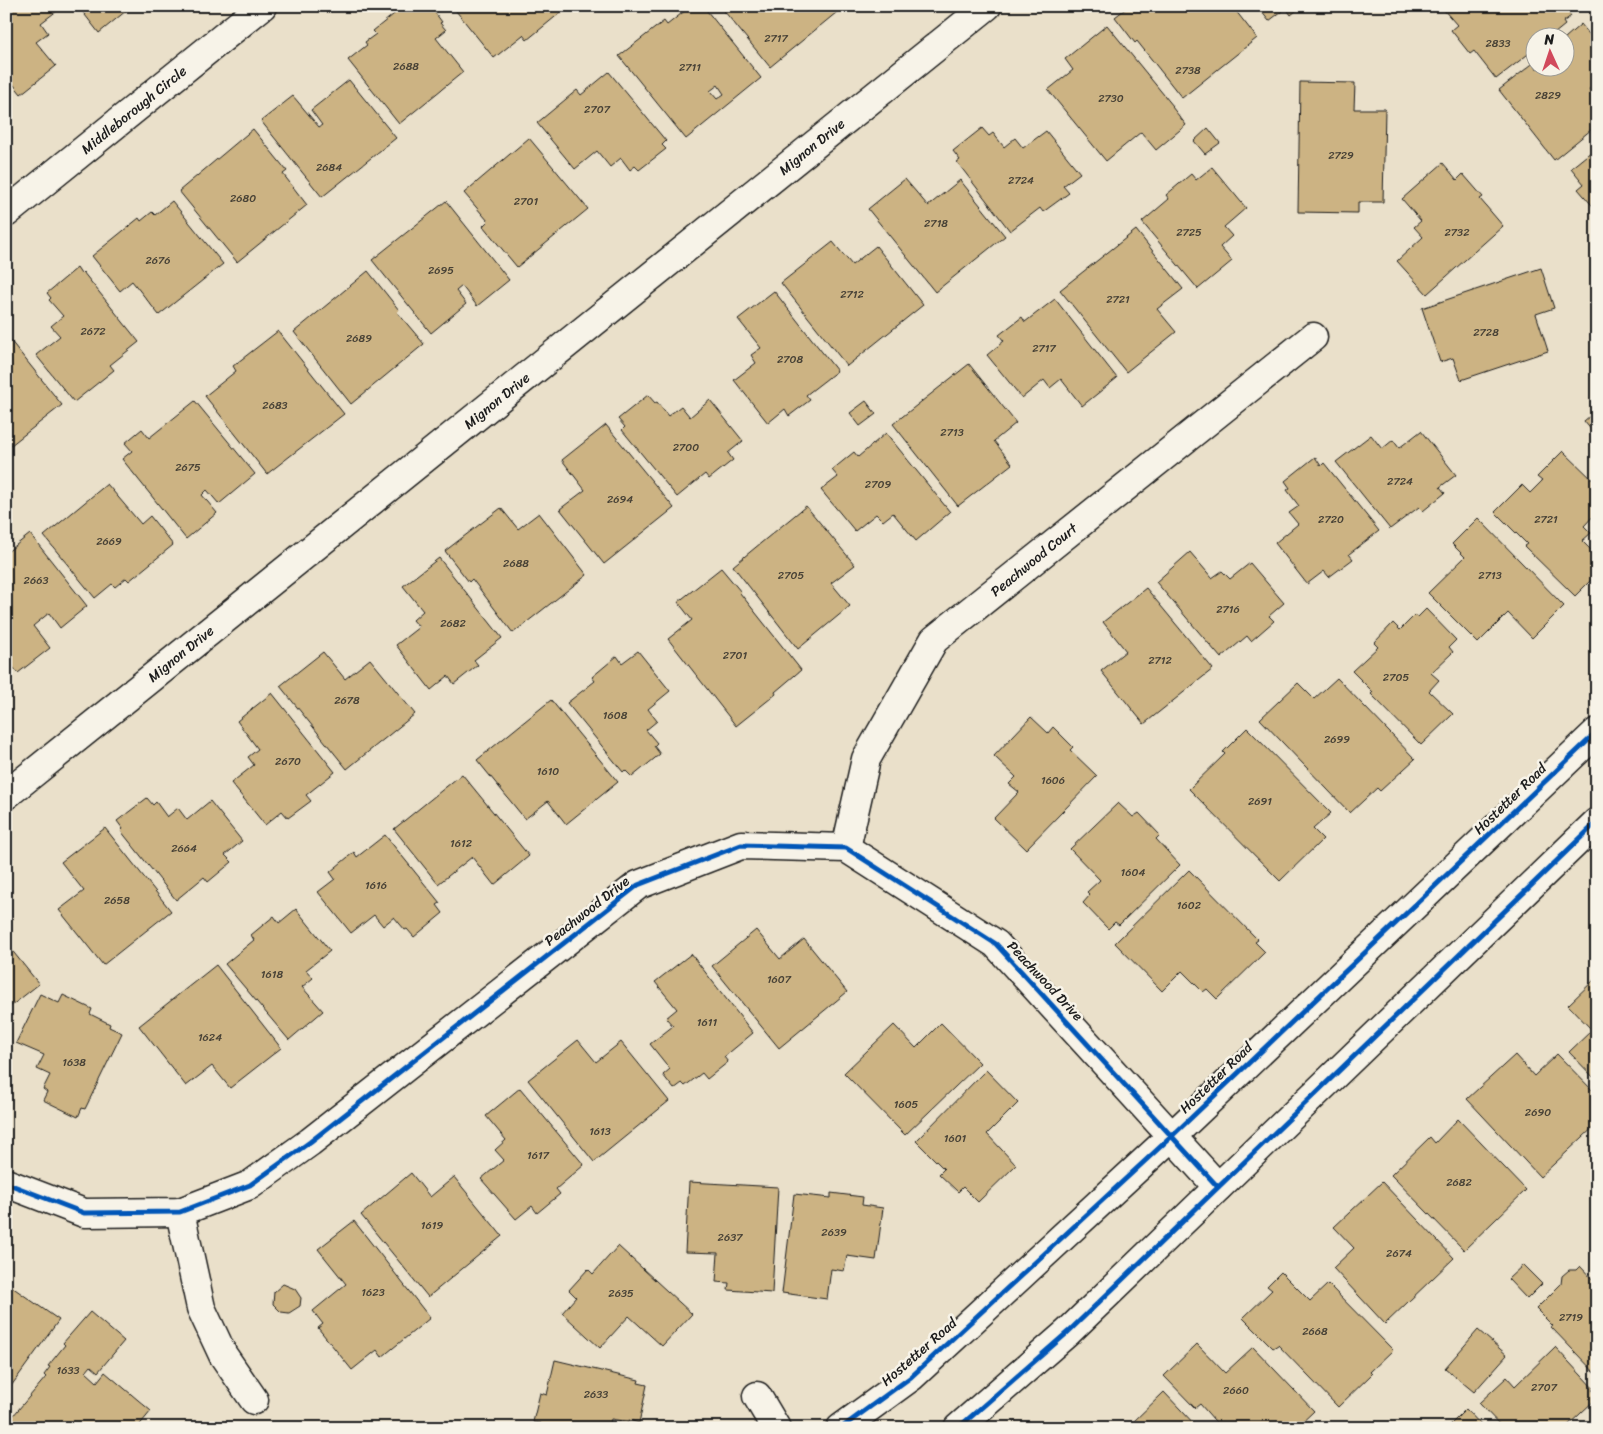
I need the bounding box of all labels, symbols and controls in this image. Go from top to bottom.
text: N [1543,27,1555,52]
north arrow [1526,28,1576,78]
house number: 2717 [764,29,789,48]
house number: 2833 [1485,34,1511,53]
house number: 2688 [393,57,419,76]
house number: 2711 [679,58,701,77]
street label: Middleborough Circle [75,59,193,161]
house number: 2738 [1175,61,1201,80]
house number: 2829 [1535,86,1561,105]
house number: 2730 [1098,89,1124,108]
house number: 2707 [584,100,611,119]
street label: Mignon Drive [773,112,851,182]
house number: 2729 [1328,146,1354,165]
house number: 2684 [316,158,342,177]
house number: 2724 [1008,171,1034,190]
house number: 2680 [230,189,256,208]
house number: 2701 [514,192,538,211]
house number: 2718 [924,214,948,233]
house number: 2725 [1176,223,1202,242]
house number: 2732 [1444,223,1470,242]
house number: 2676 [145,251,171,270]
house number: 2695 [428,261,454,280]
house number: 2712 [840,285,864,304]
house number: 2721 [1106,290,1130,309]
house number: 2672 [80,322,106,341]
house number: 2728 [1473,323,1499,342]
house number: 2689 [346,329,372,348]
house number: 2717 [1032,339,1057,358]
house number: 2708 [777,350,803,369]
street label: Mignon Drive [458,366,536,436]
house number: 2683 [262,396,288,415]
house number: 2713 [940,423,964,442]
house number: 2700 [673,438,699,457]
house number: 2675 [175,458,201,477]
house number: 2724 [1387,472,1413,491]
house number: 2709 [865,475,891,494]
house number: 2694 [607,490,633,509]
house number: 2720 [1318,510,1344,529]
house number: 2721 [1534,510,1558,529]
street label: Peachwood Court [985,516,1084,603]
house number: 2669 [96,532,122,551]
house number: 2688 [503,554,529,573]
house number: 2705 [778,566,804,585]
house number: 2713 [1478,566,1502,585]
house number: 2663 [24,571,48,590]
house number: 2716 [1216,600,1240,619]
house number: 2682 [440,614,466,633]
street label: Mignon Drive [142,619,220,689]
house number: 2701 [723,646,747,665]
house number: 2712 [1148,651,1172,670]
house number: 2705 [1383,668,1409,687]
house number: 2678 [334,691,360,710]
house number: 1608 [603,706,628,725]
house number: 2699 [1324,730,1350,749]
house number: 2670 [275,752,301,771]
street label: Hostetter Road [1467,756,1554,841]
house number: 1610 [537,762,559,781]
house number: 1606 [1041,771,1065,790]
house number: 2691 [1248,792,1272,811]
house number: 1612 [450,834,473,853]
house number: 2664 [171,839,197,858]
house number: 1604 [1121,863,1146,882]
street label: Peachwood Drive [539,869,635,953]
house number: 1616 [365,876,387,895]
house number: 2658 [104,891,130,910]
house number: 1602 [1177,896,1202,915]
street label: Peachwood Drive [1001,935,1089,1027]
house number: 1618 [261,965,284,984]
house number: 1607 [767,970,792,989]
house number: 1611 [697,1013,717,1032]
house number: 1624 [198,1028,222,1047]
street label: Hostetter Road [1173,1035,1260,1120]
house number: 1638 [62,1053,86,1072]
house number: 1605 [894,1095,919,1114]
house number: 2690 [1525,1103,1551,1122]
house number: 1613 [589,1122,611,1141]
house number: 1601 [944,1129,967,1148]
house number: 1617 [527,1146,550,1165]
house number: 2682 [1446,1173,1472,1192]
house number: 1619 [421,1216,443,1235]
house number: 2639 [821,1223,847,1242]
house number: 2637 [718,1228,743,1247]
house number: 2674 [1386,1244,1412,1263]
house number: 1623 [361,1283,385,1302]
house number: 2635 [608,1284,634,1303]
house number: 2719 [1559,1308,1583,1327]
street label: Hostetter Road [875,1311,964,1392]
house number: 2668 [1302,1322,1328,1341]
house number: 1633 [56,1361,80,1380]
house number: 2707 [1531,1378,1558,1397]
house number: 2660 [1223,1381,1249,1400]
house number: 2633 [584,1385,608,1404]

